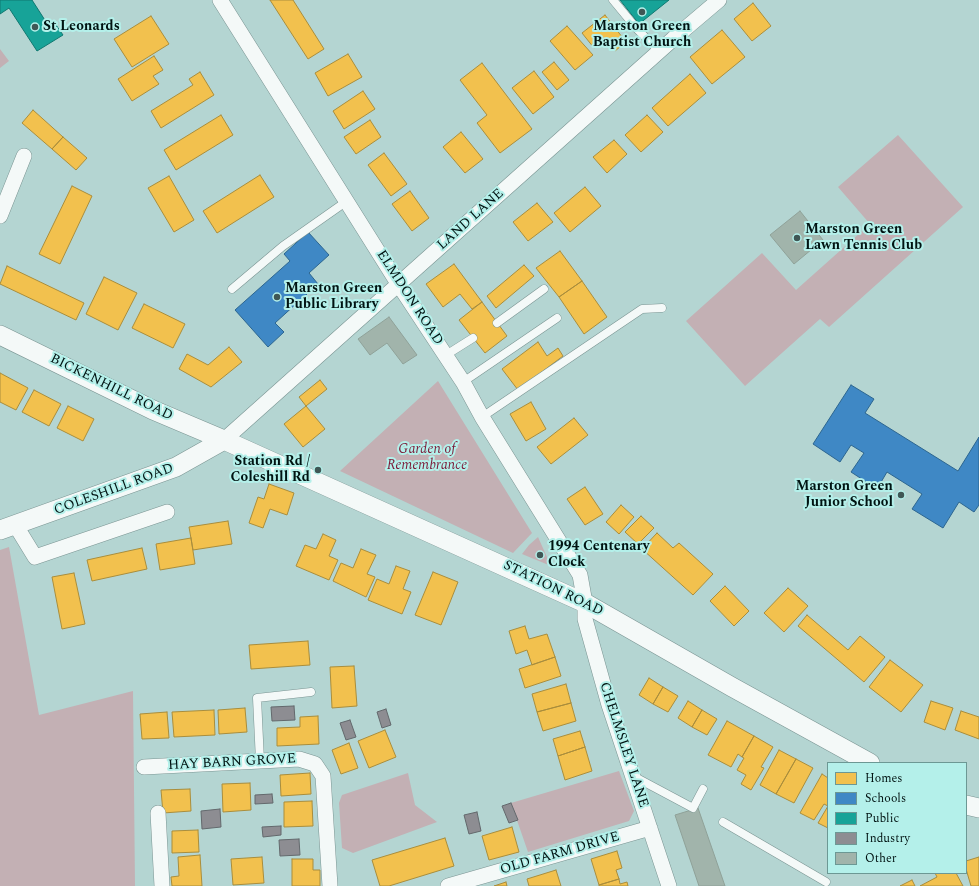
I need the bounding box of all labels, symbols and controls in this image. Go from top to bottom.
marker: Marston Green Baptist Church [637,7,647,17]
place label: St Leonards [43,19,120,35]
place label: Marston Green Baptist Church [593,19,691,52]
marker: St Leonards [30,22,40,32]
street label: LAND LANE [434,186,508,254]
place label: Marston Green Lawn Tennis Club [805,222,922,254]
marker: Marston Green Lawn Tennis Club [792,233,802,243]
street label: ELMDON ROAD [372,247,446,349]
place label: Marston Green Public Library [285,281,383,314]
marker: Marston Green Public Library [272,292,282,302]
street label: BICKENHILL ROAD [47,351,175,425]
park label: Garden of Remembrance [387,442,467,474]
place label: Station Rd / Coleshill Rd [231,454,310,486]
street label: COLESHILL ROAD [52,461,176,519]
marker: Station Rd / Coleshill Rd [313,465,323,475]
place label: Marston Green Junior School [795,479,893,512]
marker: Marston Green Junior School [896,490,906,500]
place label: 1994 Centenary Clock [548,539,649,572]
marker: 1994 Centenary Clock [535,550,545,560]
street label: STATION ROAD [500,558,606,620]
street label: CHELMSLEY LANE [595,680,651,810]
street label: HAY BARN GROVE [168,751,296,775]
legend [827,762,967,874]
text: Homes [865,769,903,788]
text: Schools [865,789,906,808]
text: Public [865,809,899,828]
street label: OLD FARM DRIVE [498,829,622,879]
text: Industry [865,829,910,848]
text: Other [865,849,897,868]

